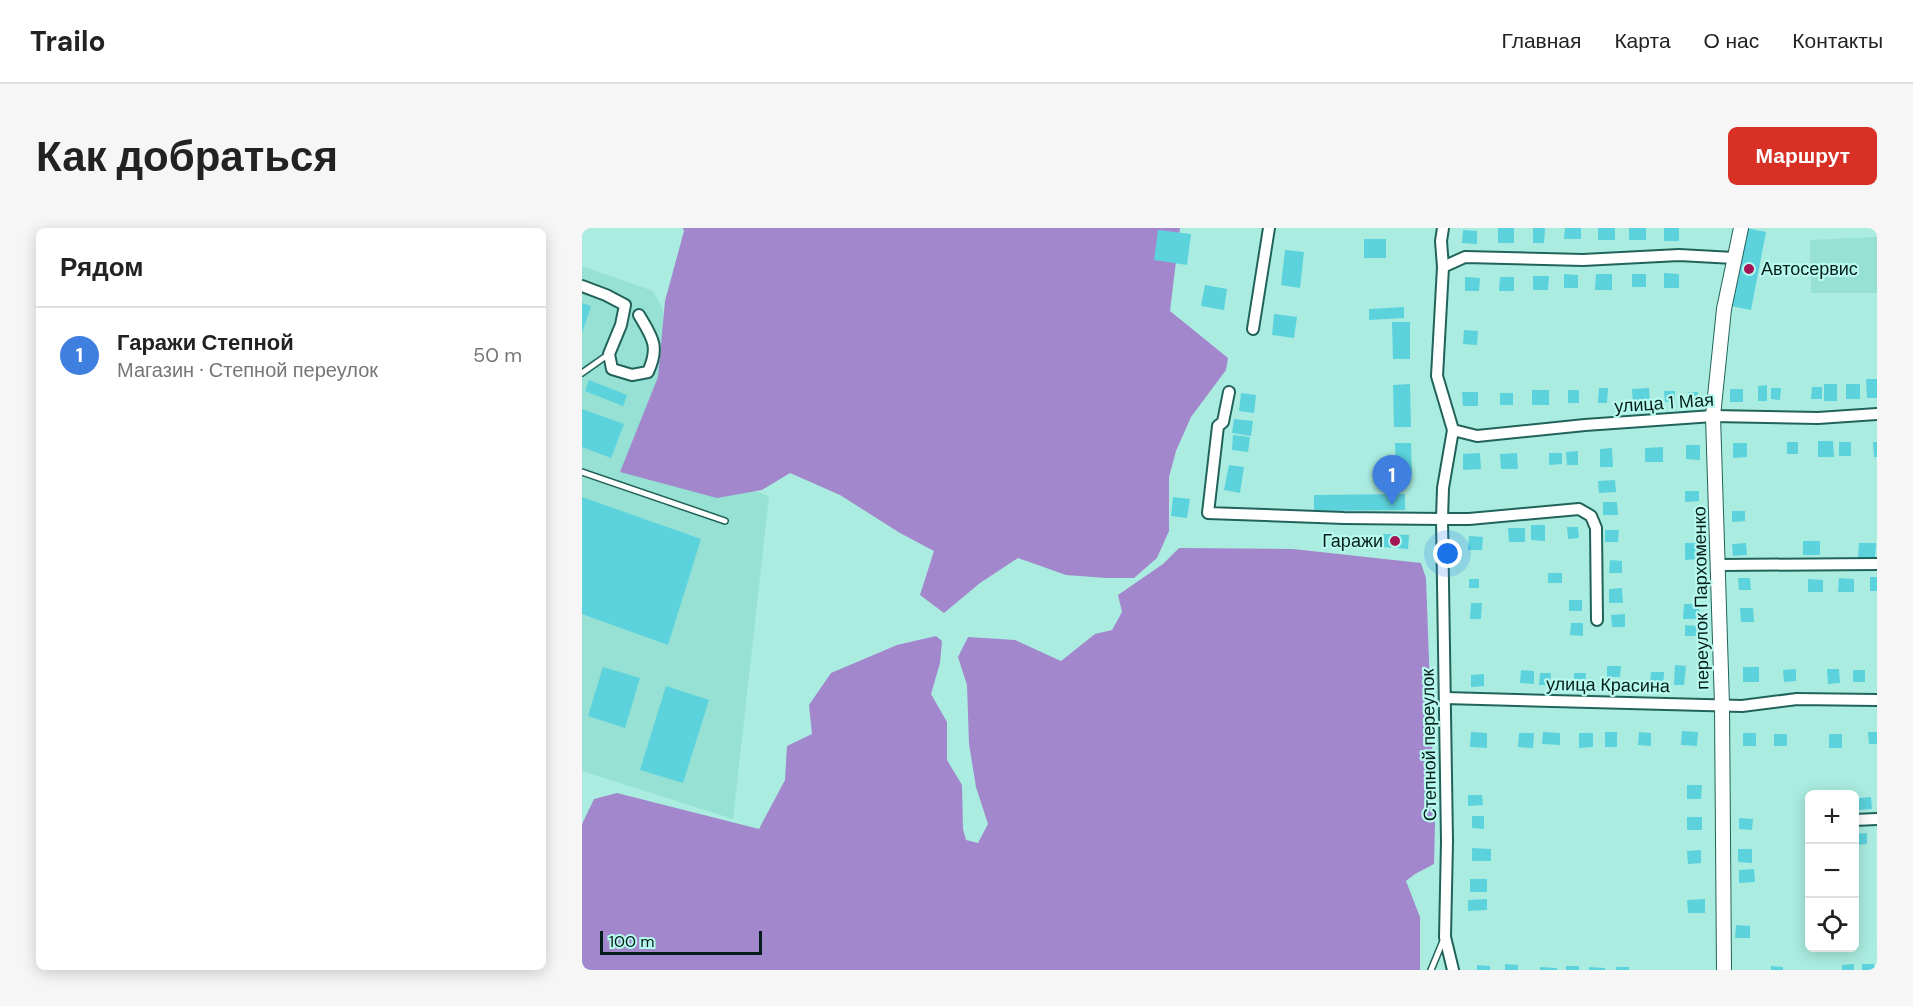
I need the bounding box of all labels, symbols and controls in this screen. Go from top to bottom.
text: Trailo [30,23,106,60]
text: Главная [1501,27,1581,55]
text: Карта [1614,27,1671,55]
text: О нас [1704,27,1759,55]
text: Контакты [1792,27,1883,55]
button: Маршрут [1728,127,1877,185]
text: Как добраться [36,129,338,184]
text: Рядом [60,250,143,284]
place label: Автосервис [1761,257,1858,281]
marker: Автосервис [1742,262,1756,276]
text: Гаражи Степной [117,328,294,357]
text: 1 [76,342,83,368]
text: 50 m [473,342,522,368]
text: Магазин · Степной переулок [117,357,378,383]
street label: улица 1 Мая [1613,388,1715,418]
pin: 1 [1372,456,1412,505]
street label: переулок Пархоменко [1687,506,1715,690]
place label: Гаражи [1322,529,1383,553]
marker: Гаражи [1388,534,1402,548]
your location [1433,539,1462,568]
street label: Степной переулок [1416,668,1442,821]
street label: улица Красина [1546,672,1671,698]
map controls [1805,790,1859,952]
button: + [1805,790,1859,844]
button: − [1805,844,1859,898]
button: locate [1805,898,1859,952]
scale bar [600,928,762,956]
text: 100 m [609,931,654,952]

